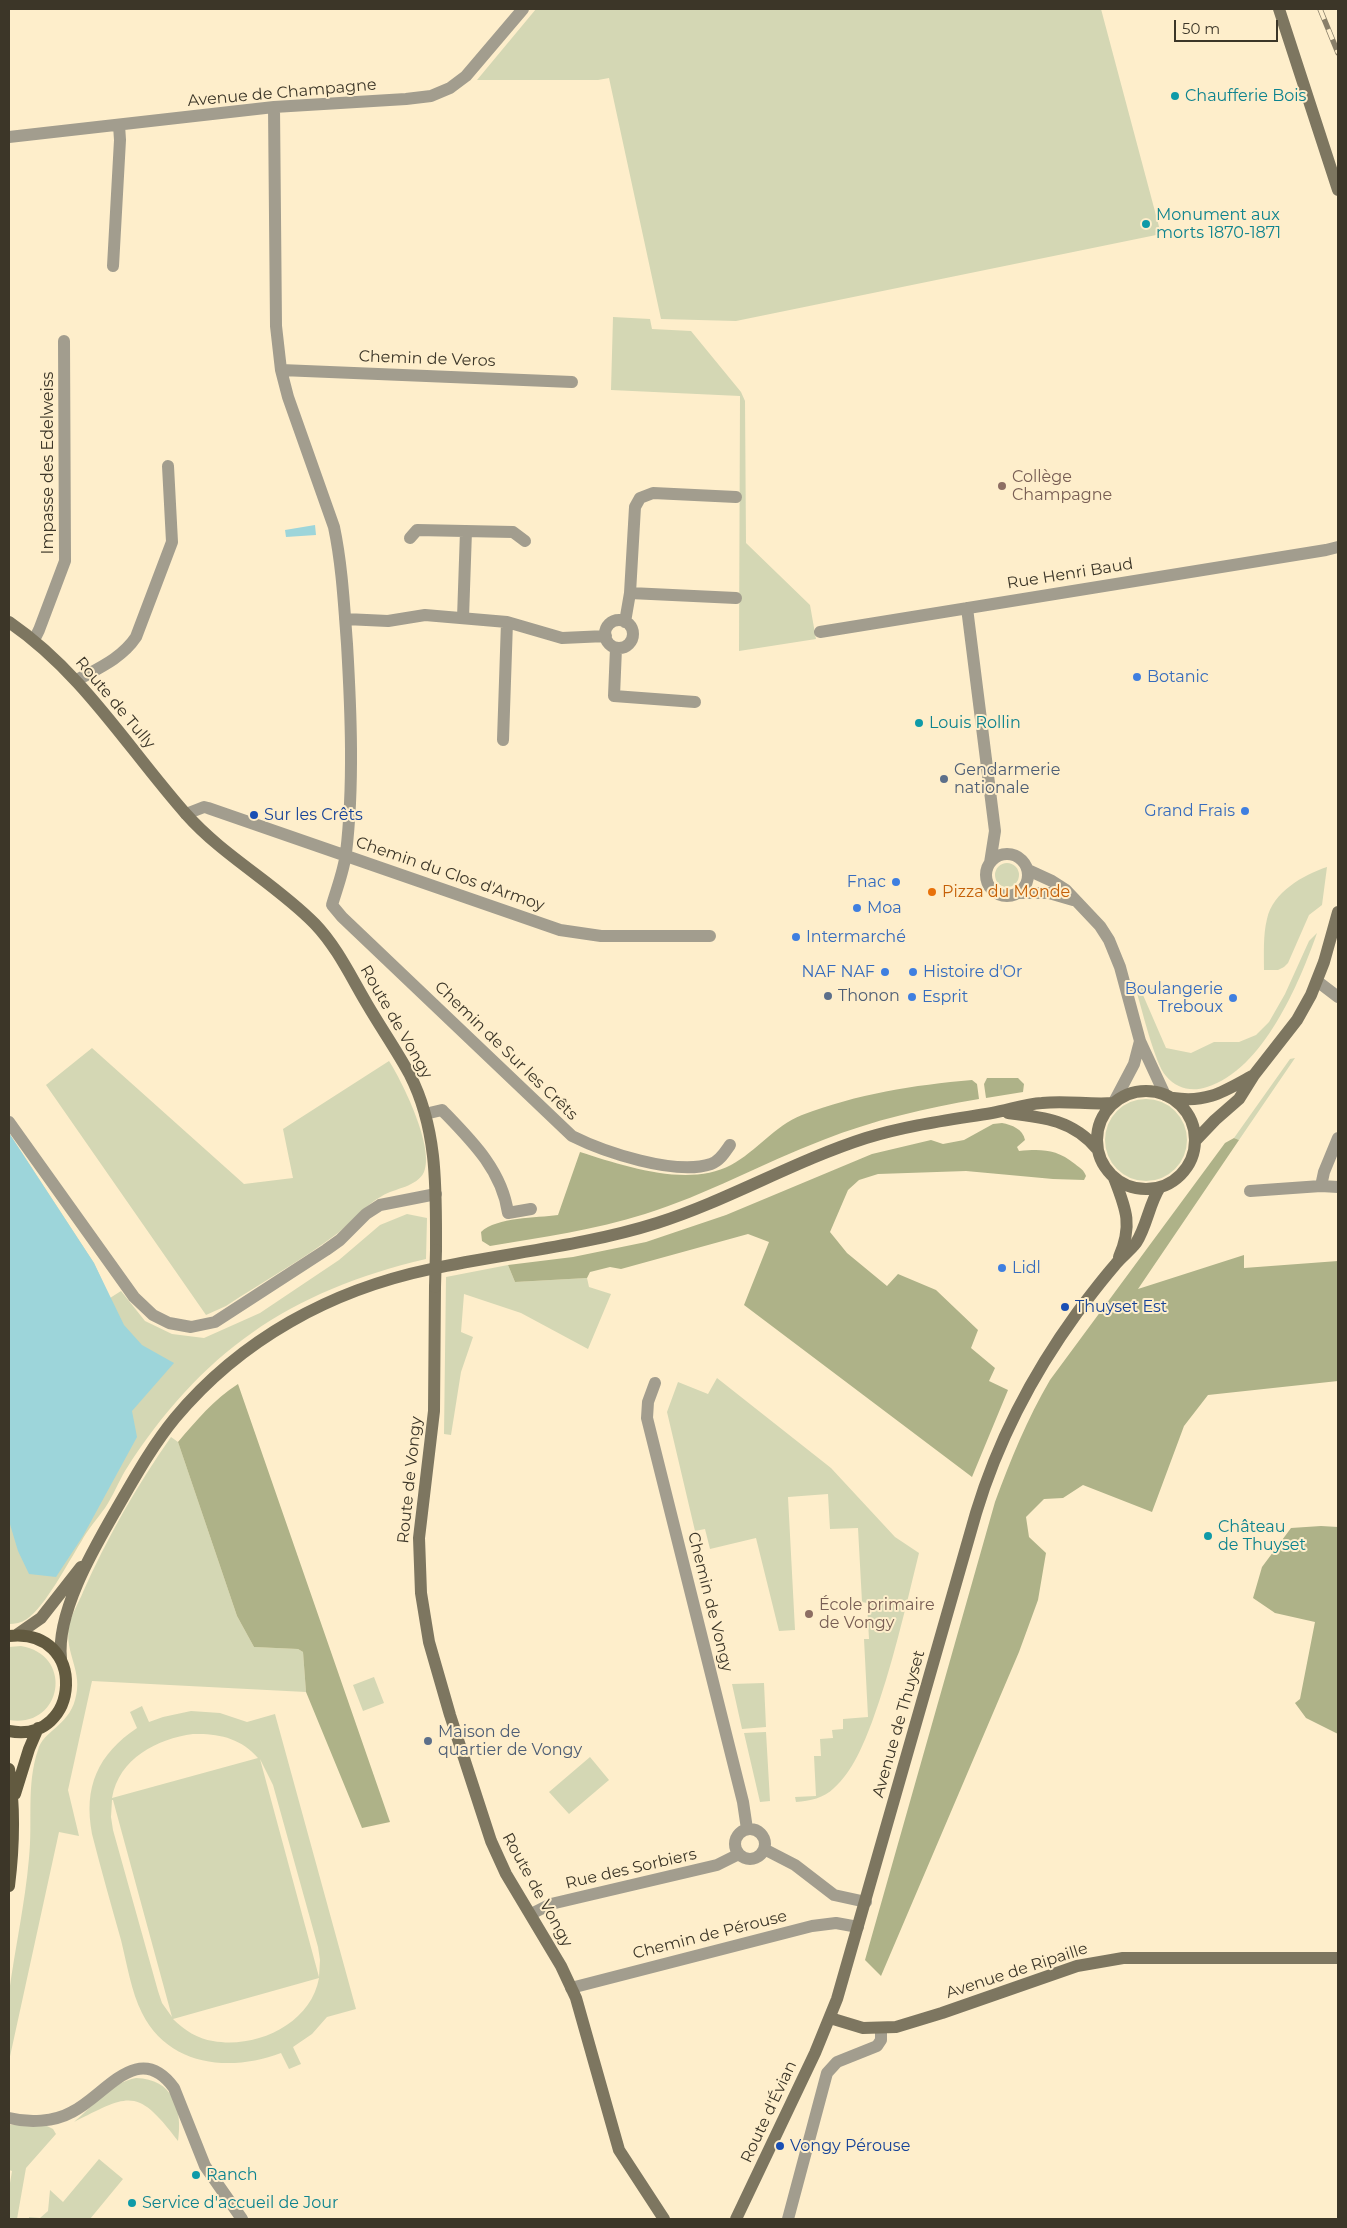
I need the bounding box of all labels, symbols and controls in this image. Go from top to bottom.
scale bar [1177,10,1281,42]
text: 50 m [1182,19,1220,38]
street label: Avenue de Champagne [187,75,377,111]
place label: Chaufferie Bois [1185,86,1306,106]
marker: Chaufferie Bois [1169,90,1181,102]
place label: Monument aux morts 1870-1871 [1156,205,1281,243]
marker: Monument aux morts 1870-1871 [1140,218,1152,230]
street label: Chemin de Veros [358,347,496,371]
street label: Impasse des Edelweiss [38,372,58,554]
place label: Collège Champagne [1012,467,1112,505]
marker: Collège Champagne [996,480,1008,492]
street label: Rue Henri Baud [1006,555,1134,593]
street label: Route de Tully [71,653,159,753]
place label: Botanic [1147,667,1209,687]
marker: Botanic [1131,671,1143,683]
place label: Louis Rollin [929,713,1021,733]
marker: Louis Rollin [913,717,925,729]
place label: Gendarmerie nationale [954,760,1060,798]
marker: Gendarmerie nationale [938,773,950,785]
place label: Grand Frais [1144,801,1235,821]
place label: Sur les Crêts [264,805,363,825]
marker: Grand Frais [1239,805,1251,817]
marker: Sur les Crêts [248,809,260,821]
street label: Chemin du Clos d'Armoy [353,833,547,915]
place label: Fnac [847,872,886,892]
marker: Fnac [890,876,902,888]
place label: Pizza du Monde [942,882,1070,902]
marker: Pizza du Monde [926,886,938,898]
place label: Moa [867,898,902,918]
marker: Moa [851,902,863,914]
place label: Intermarché [806,927,906,947]
marker: Intermarché [790,931,802,943]
street label: Route de Vongy [356,962,436,1082]
place label: NAF NAF [802,962,875,982]
place label: Histoire d'Or [923,962,1022,982]
marker: NAF NAF [879,966,891,978]
marker: Histoire d'Or [907,966,919,978]
street label: Chemin de Sur les Crêts [430,978,582,1124]
place label: Boulangerie Treboux [1125,979,1223,1017]
place label: Thonon [838,986,900,1006]
place label: Esprit [922,987,968,1007]
marker: Thonon [822,990,834,1002]
marker: Esprit [906,991,918,1003]
marker: Boulangerie Treboux [1227,992,1239,1004]
place label: Lidl [1012,1258,1041,1278]
marker: Lidl [996,1262,1008,1274]
place label: Thuyset Est [1075,1297,1167,1317]
marker: Thuyset Est [1059,1301,1071,1313]
street label: Route de Vongy [394,1415,426,1545]
place label: Château de Thuyset [1218,1517,1306,1555]
street label: Chemin de Vongy [683,1530,737,1674]
marker: Château de Thuyset [1202,1530,1214,1542]
place label: École primaire de Vongy [819,1595,935,1633]
marker: École primaire de Vongy [803,1608,815,1620]
street label: Avenue de Thuyset [869,1648,929,1800]
place label: Maison de quartier de Vongy [438,1722,582,1760]
marker: Maison de quartier de Vongy [422,1735,434,1747]
street label: Route de Vongy [498,1829,576,1951]
street label: Rue des Sorbiers [564,1845,698,1893]
street label: Chemin de Pérouse [631,1907,789,1963]
street label: Avenue de Ripaille [944,1939,1090,2003]
street label: Route d'Évian [737,2058,801,2166]
place label: Vongy Pérouse [790,2136,910,2156]
marker: Vongy Pérouse [774,2140,786,2152]
place label: Ranch [206,2165,257,2185]
marker: Ranch [190,2169,202,2181]
place label: Service d'accueil de Jour [142,2193,338,2213]
marker: Service d'accueil de Jour [126,2197,138,2209]

